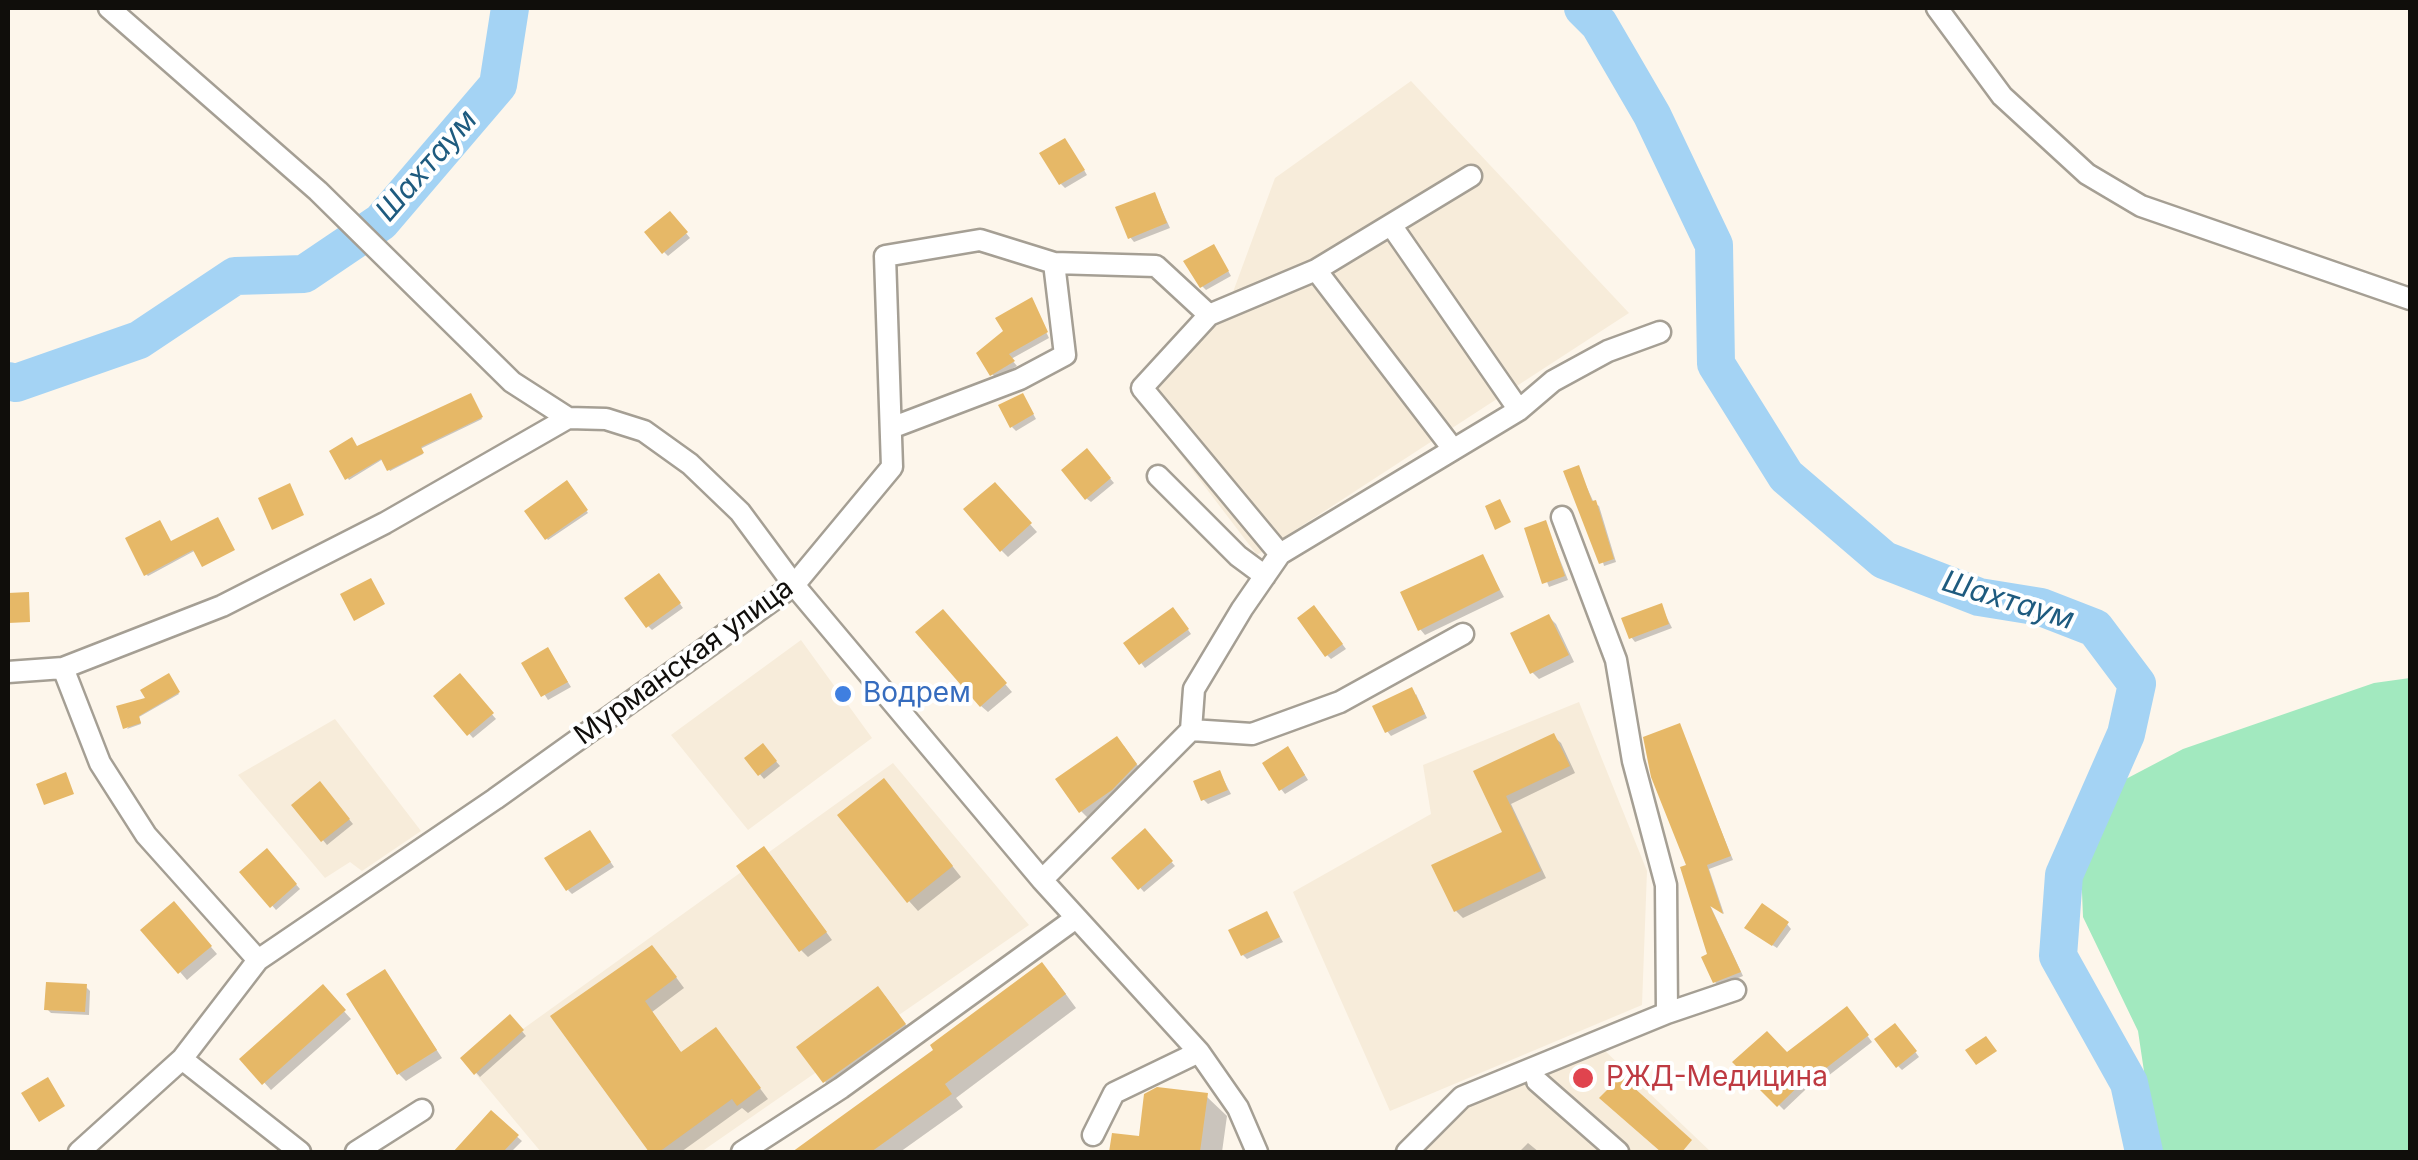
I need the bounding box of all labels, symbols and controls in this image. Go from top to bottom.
water label: Шахтаум [369,103,485,229]
water label: Шахтаум [1938,564,2078,638]
street label: Мурманская улица [568,571,800,753]
place label: Водрем [863,677,971,711]
marker: Водрем [832,683,854,705]
place label: РЖД-Медицина [1606,1061,1828,1095]
marker: РЖД-Медицина [1570,1065,1596,1091]

